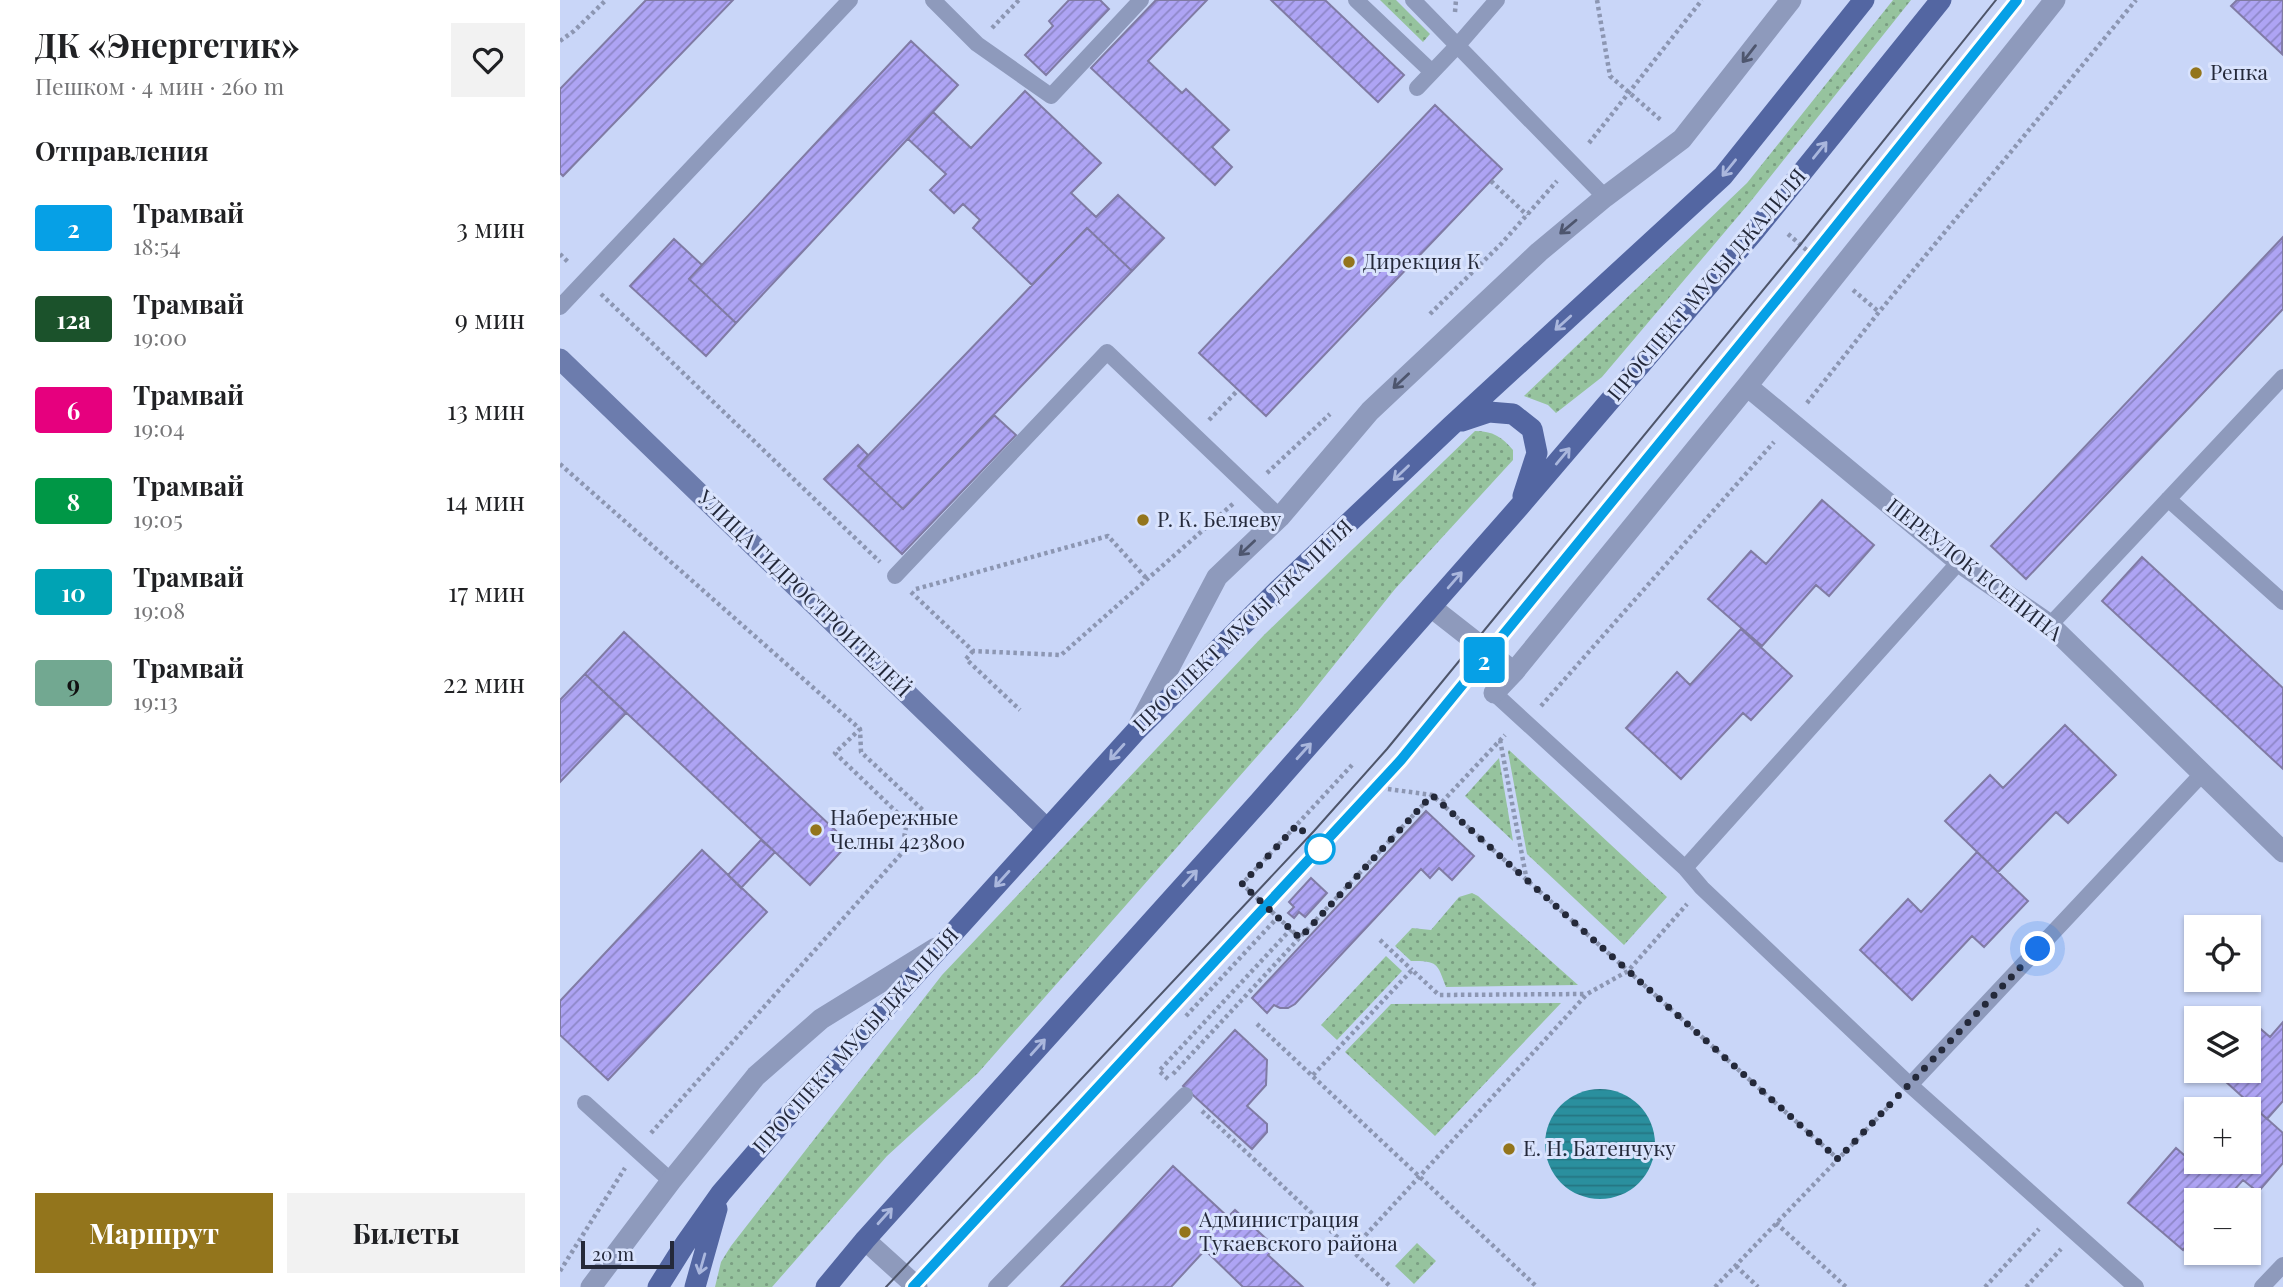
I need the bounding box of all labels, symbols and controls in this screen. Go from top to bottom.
text: ДК «Энергетик» [35,22,299,66]
button: heart [451,23,525,97]
one-way arrow [1741,44,1756,62]
place label: Репка [2210,57,2269,85]
marker: Репка [2188,65,2204,81]
text: Пешком · 4 мин · 260 m [35,70,284,101]
text: Отправления [35,133,209,168]
one-way arrow [1812,142,1827,160]
one-way arrow [1721,159,1737,177]
street label: ПРОСПЕКТ МУСЫ ДЖАЛИЛЯ [1600,162,1811,406]
text: Трамвай [133,195,244,230]
text: 3 мин [456,210,525,245]
text: 2 [67,212,80,244]
one-way arrow [1560,219,1578,235]
text: 18:54 [133,230,181,261]
place label: Дирекция К [1363,246,1481,274]
marker: Дирекция К [1341,254,1357,270]
text: Трамвай [133,286,244,321]
text: 9 мин [455,301,525,336]
text: 12а [56,303,91,335]
one-way arrow [1554,315,1572,331]
text: 19:00 [133,321,187,352]
one-way arrow [1393,373,1410,390]
text: Трамвай [133,377,244,412]
text: 13 мин [447,392,525,427]
text: 6 [67,394,80,426]
text: 19:04 [133,412,185,443]
one-way arrow [1555,447,1571,465]
one-way arrow [1393,464,1410,481]
text: Трамвай [133,468,244,503]
street label: УЛИЦА ГИДРОСТРОИТЕЛЕЙ [692,482,918,702]
text: 14 мин [445,483,525,518]
text: 8 [67,485,80,517]
street label: ПЕРЕУЛОК ЕСЕНИНА [1881,491,2070,647]
text: 19:05 [133,503,183,534]
place label: Р. К. Беляеву [1157,504,1282,532]
street label: ПРОСПЕКТ МУСЫ ДЖАЛИЛЯ [1126,512,1358,737]
marker: Р. К. Беляеву [1135,512,1151,528]
one-way arrow [1239,540,1256,557]
text: Трамвай [133,559,244,594]
one-way arrow [1447,572,1463,590]
text: 17 мин [448,574,525,609]
text: 10 [61,576,86,608]
text: 19:08 [133,594,185,625]
line badge: 2 [1461,637,1507,683]
text: 2 [1478,644,1490,676]
text: Трамвай [133,650,244,685]
text: 22 мин [443,665,525,700]
text: 9 [67,667,80,699]
text: 19:13 [133,685,178,716]
one-way arrow [1296,742,1312,760]
one-way arrow [1108,743,1125,760]
place label: Набережные Челны 423800 [830,802,965,854]
marker: Набережные Челны 423800 [808,822,824,838]
unlabelled marker [1305,834,1335,864]
one-way arrow [1182,869,1198,887]
one-way arrow [994,870,1010,888]
map controls [2184,915,2261,1265]
button: locate [2184,915,2261,992]
street label: ПРОСПЕКТ МУСЫ ДЖАЛИЛЯ [745,921,964,1159]
your location [2020,931,2055,966]
button: layers [2184,1006,2261,1083]
one-way arrow [1030,1038,1046,1056]
button: + [2184,1097,2261,1174]
place label: Е. Н. Батенчуку [1523,1133,1676,1161]
marker: Е. Н. Батенчуку [1501,1141,1517,1157]
button: − [2184,1188,2261,1265]
button: Маршрут [35,1193,273,1273]
button: Билеты [287,1193,525,1273]
place label: Администрация Тукаевского района [1198,1204,1398,1256]
one-way arrow [877,1208,894,1225]
marker: Администрация Тукаевского района [1177,1224,1193,1240]
scale bar [581,1238,674,1270]
text: 20 m [592,1240,634,1266]
one-way arrow [694,1253,707,1275]

